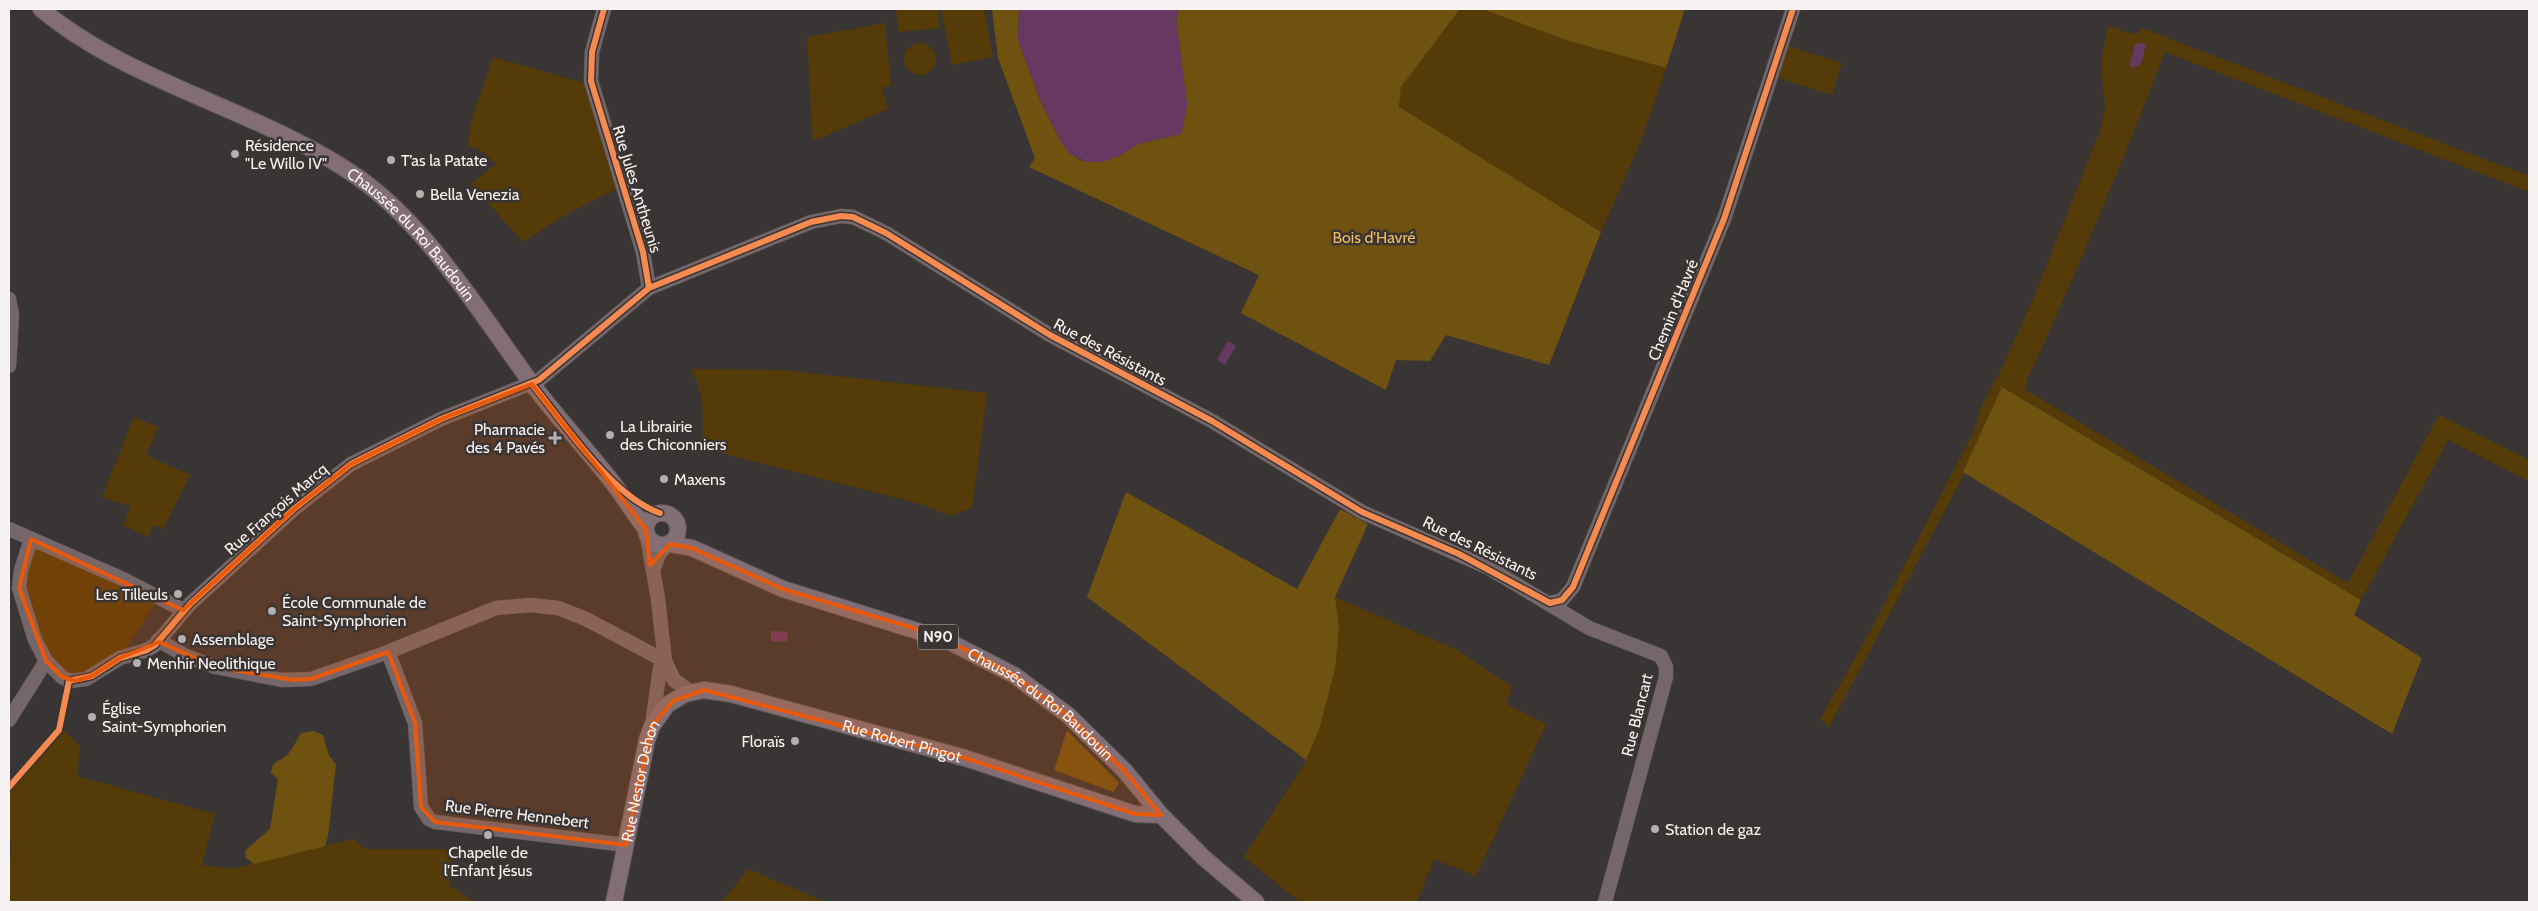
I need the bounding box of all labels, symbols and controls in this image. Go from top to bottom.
street label: Rue Jules Antheunis [609,123,666,255]
place label: Résidence "Le Willo IV" [245,136,327,173]
marker: Résidence "Le Willo IV" [229,148,241,160]
place label: T’as la Patate [401,151,487,170]
marker: T’as la Patate [385,154,397,166]
street label: Chaussée du Roi Baudouin [344,163,479,305]
place label: Bella Venezia [430,185,520,204]
marker: Bella Venezia [414,188,426,200]
park label: Bois d'Havré [1332,228,1416,247]
street label: Chemin d'Havré [1644,256,1702,364]
street label: Rue des Résistants [1050,314,1170,390]
place label: La Librairie des Chiconniers [620,417,727,454]
place label: Pharmacie des 4 Pavés [466,420,545,457]
marker: La Librairie des Chiconniers [604,429,616,441]
marker: Pharmacie des 4 Pavés [549,432,561,444]
street label: Rue François Marcq [221,459,331,559]
place label: Maxens [674,470,726,489]
marker: Maxens [658,473,670,485]
street label: Rue des Résistants [1420,512,1541,584]
place label: Les Tilleuls [96,585,168,604]
marker: Les Tilleuls [172,588,184,600]
place label: École Communale de Saint-Symphorien [282,593,426,630]
marker: École Communale de Saint-Symphorien [266,605,278,617]
road number: N90 [918,624,958,650]
place label: Assemblage [192,630,274,649]
marker: Assemblage [176,633,188,645]
street label: Chaussée du Roi Baudouin [965,643,1118,764]
place label: Menhir Neolithique [147,654,276,673]
marker: Menhir Neolithique [131,657,143,669]
street label: Rue Blancart [1618,671,1657,758]
place label: Église Saint-Symphorien [102,699,226,736]
marker: Église Saint-Symphorien [86,711,98,723]
street label: Rue Nestor Dehon [617,715,663,843]
street label: Rue Robert Pingot [840,715,964,766]
place label: Floraïs [741,732,785,751]
marker: Floraïs [789,735,801,747]
street label: Rue Pierre Hennebert [444,796,591,832]
place label: Station de gaz [1665,820,1761,839]
marker: Station de gaz [1649,823,1661,835]
marker: Chapelle de l’Enfant Jésus [482,829,494,841]
place label: Chapelle de l’Enfant Jésus [444,843,533,880]

